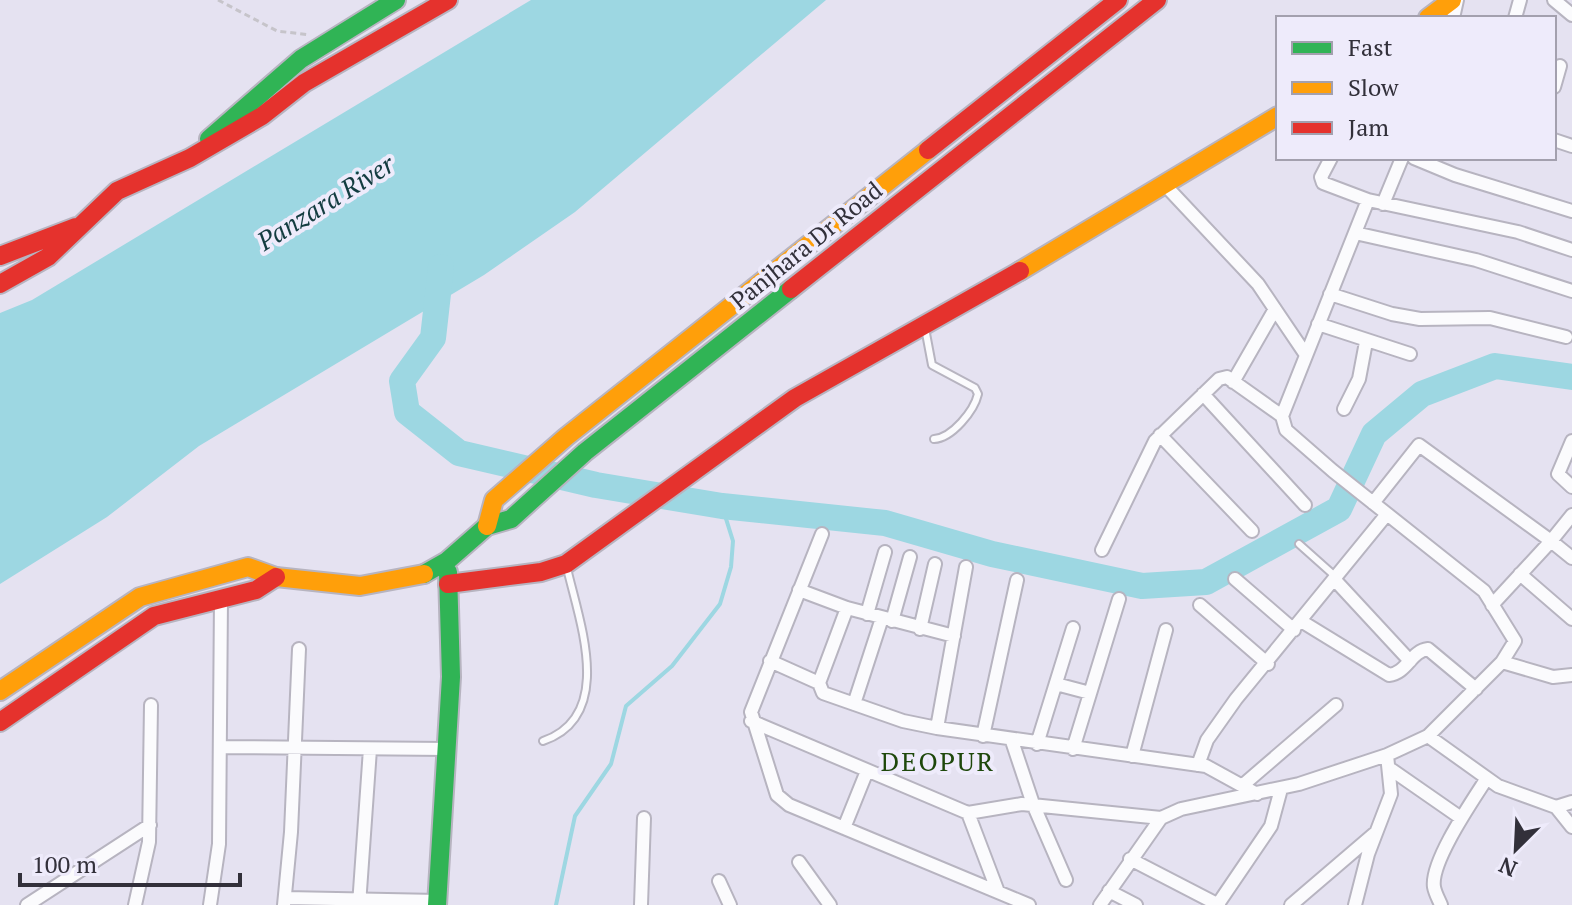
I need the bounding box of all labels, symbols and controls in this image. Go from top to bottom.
legend [1276,16,1556,160]
text: Fast [1348,31,1393,63]
text: Slow [1348,71,1399,103]
text: Jam [1348,111,1389,143]
water label: Panzara River [249,146,401,258]
street label: Panjhara Dr Road [723,174,889,316]
district label: DEOPUR [881,744,995,778]
north arrow [1476,809,1556,889]
scale bar [20,837,240,887]
text: 100 m [32,848,97,880]
text: N [1494,851,1521,884]

